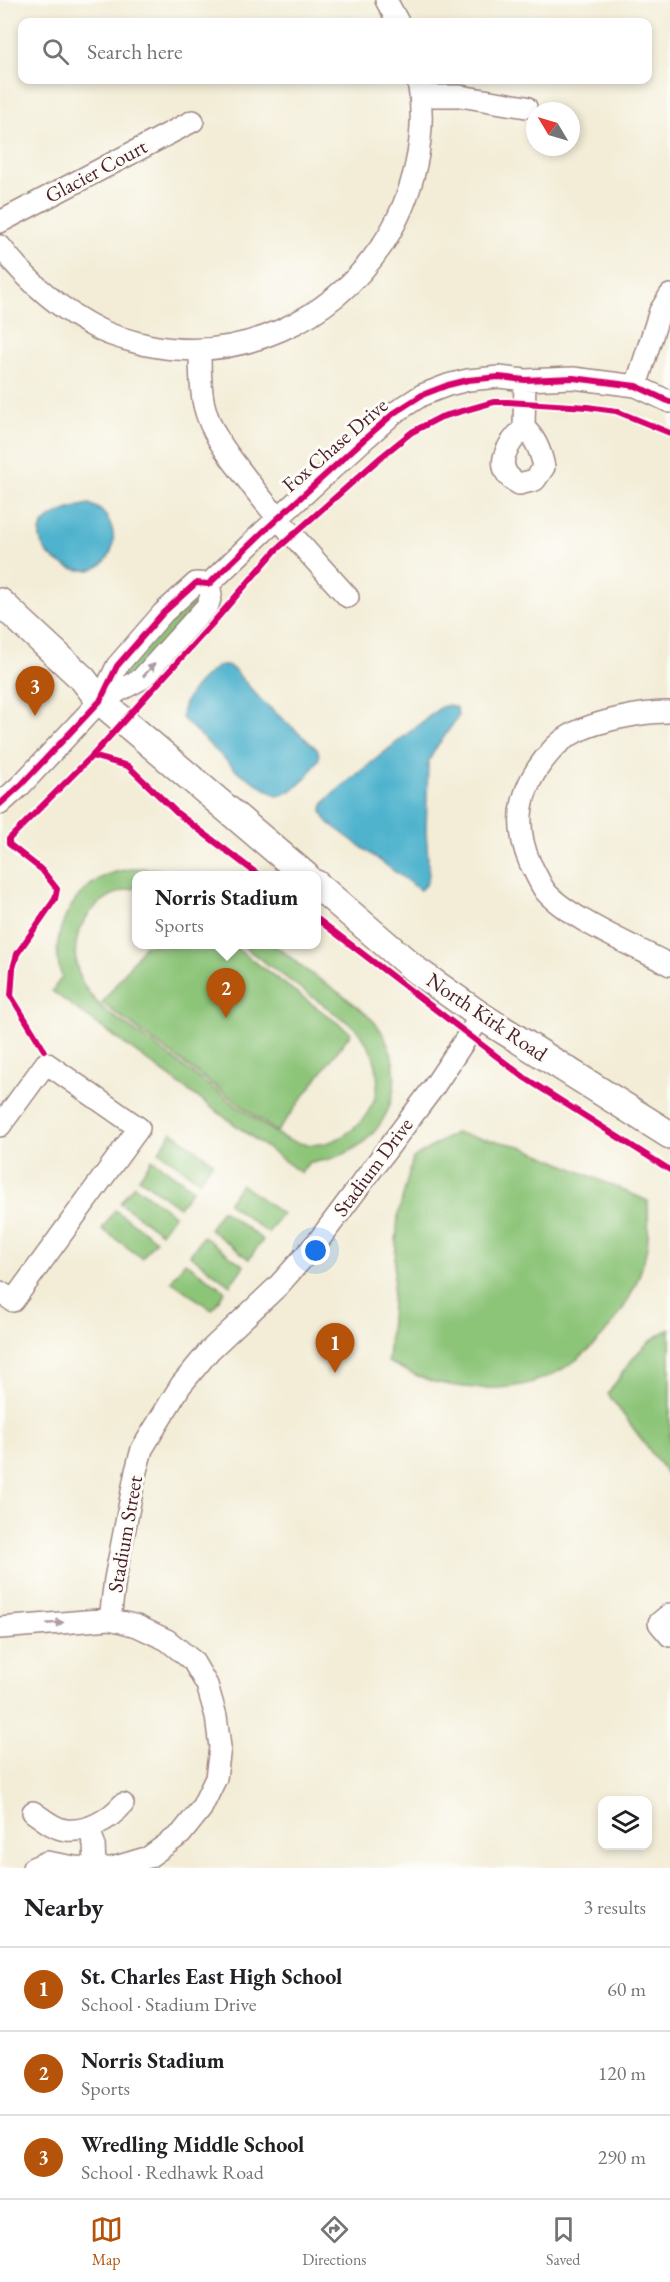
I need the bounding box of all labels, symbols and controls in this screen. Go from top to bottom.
search box [18,18,652,84]
icon: search [39,35,72,68]
text: Search here [87,37,182,66]
north arrow [526,102,580,156]
street label: Glacier Court [40,132,152,209]
street label: Fox Chase Drive [276,391,393,498]
one-way arrow [142,663,155,678]
pin: 3 [15,666,54,716]
popup [132,871,321,949]
text: Norris Stadium [155,883,298,912]
text: Sports [155,912,204,938]
street label: North Kirk Road [422,966,553,1067]
pin: 2 [206,968,246,1018]
street label: Stadium Drive [327,1112,419,1222]
your location [301,1236,330,1265]
pin: 1 [316,1324,354,1373]
street label: Stadium Street [101,1473,148,1594]
one-way arrow [46,1618,65,1628]
map controls [598,1796,652,1850]
button: layers [598,1796,652,1850]
text: Nearby [24,1890,104,1924]
text: 3 results [583,1894,646,1920]
text: St. Charles East High School [81,1962,342,1991]
text: 1 [38,1976,49,2002]
text: 60 m [607,1976,646,2002]
text: School · Stadium Drive [81,1991,256,2017]
text: Norris Stadium [81,2046,224,2075]
text: 2 [38,2060,49,2086]
text: 120 m [598,2060,646,2086]
text: Sports [81,2075,130,2101]
text: Wredling Middle School [81,2130,304,2159]
text: 3 [38,2144,49,2170]
text: 290 m [598,2144,646,2170]
text: School · Redhawk Road [81,2159,264,2185]
tab: Map [90,2213,123,2270]
tab: Directions [302,2213,367,2270]
tab: Saved [546,2213,580,2270]

